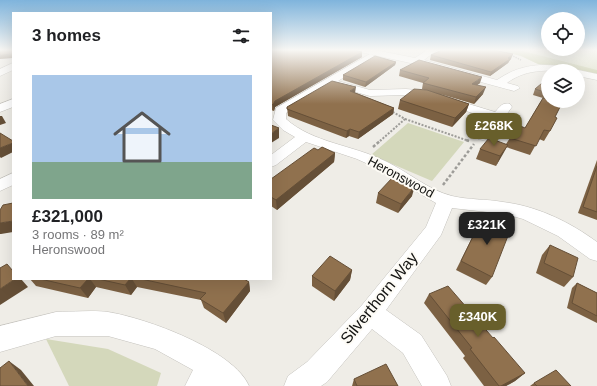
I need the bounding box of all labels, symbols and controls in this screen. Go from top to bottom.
map controls [541,12,585,108]
button: locate [541,12,585,56]
icon: filters [230,25,252,47]
text: 3 homes [32,26,101,45]
button: layers [541,64,585,108]
icon: home [106,101,178,173]
pin: £268K [466,113,522,147]
text: £268K [475,118,513,133]
street label: Heronswood [365,153,437,201]
text: £321,000 [32,207,103,226]
pin: £321K [459,212,515,246]
text: £321K [468,217,506,232]
text: 3 rooms · 89 m² [32,227,124,242]
text: Heronswood [32,242,105,257]
street label: Silverthorn Way [337,249,421,347]
pin: £340K [450,304,506,338]
text: £340K [459,309,497,324]

